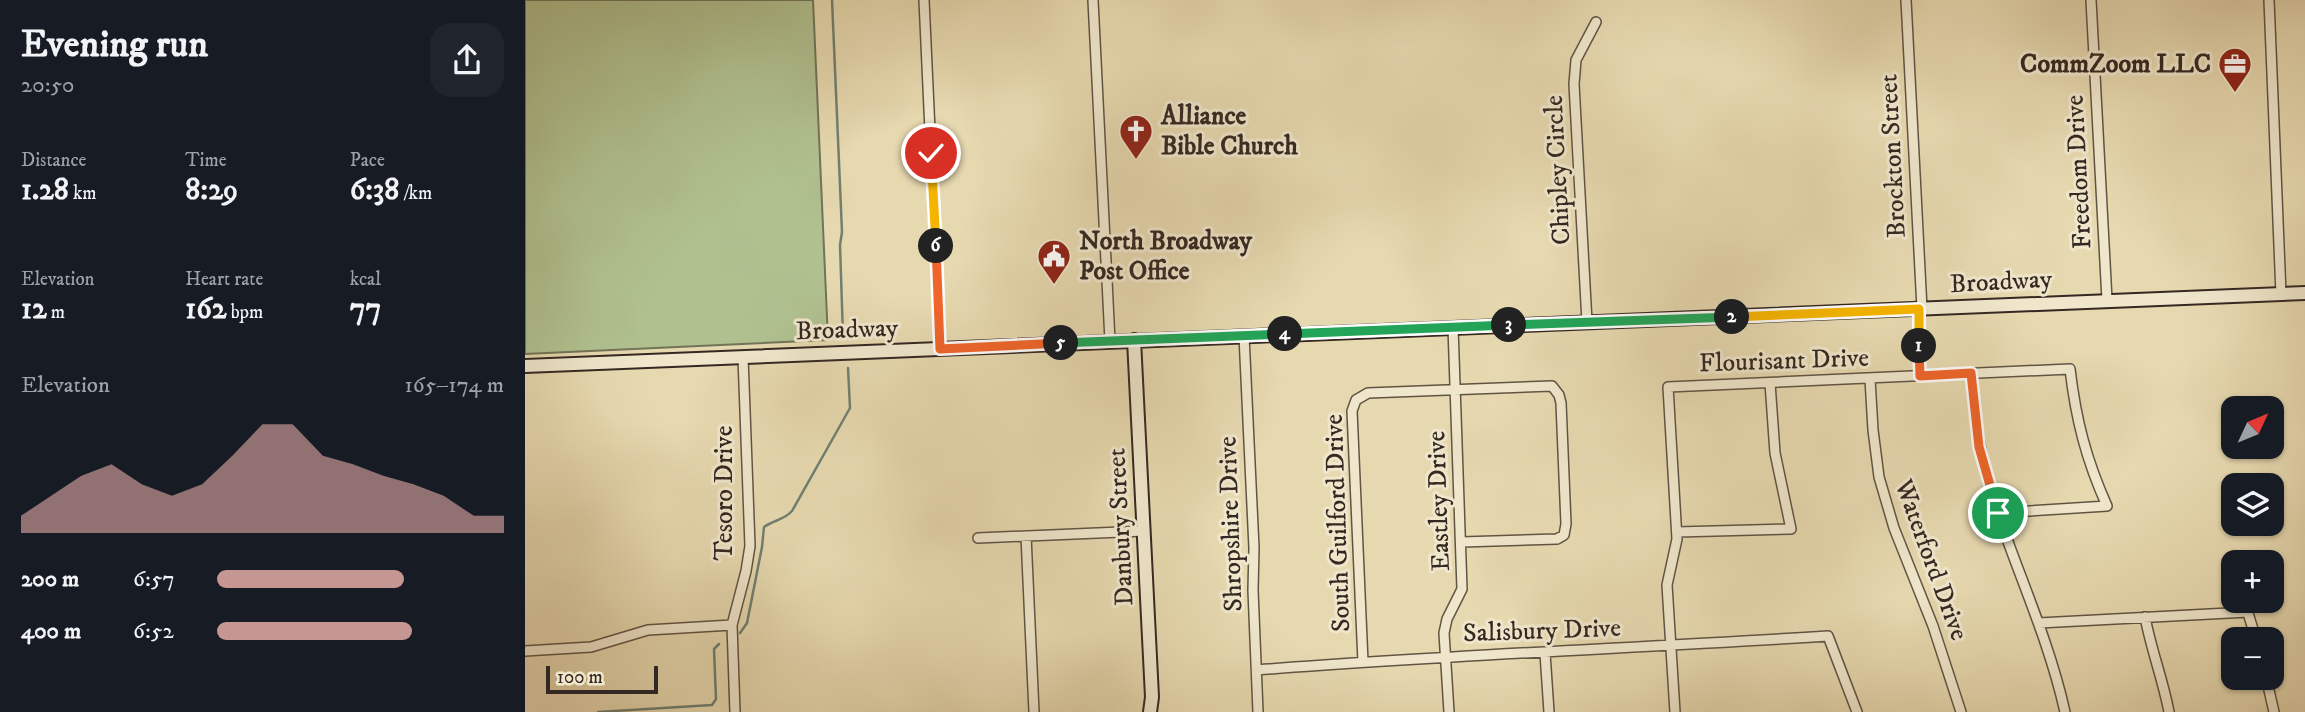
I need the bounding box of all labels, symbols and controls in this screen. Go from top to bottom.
text: Evening run [21,21,208,69]
button: share [430,23,504,97]
office icon: CommZoom LLC [2216,45,2254,94]
place label: CommZoom LLC [2020,48,2211,81]
text: 20:50 [21,71,74,100]
street label: Brockton Street [1872,73,1914,239]
street label: Chipley Circle [1538,94,1578,246]
street label: Freedom Drive [2058,94,2100,250]
place label: Alliance Bible Church [1160,100,1298,163]
church icon: Alliance Bible Church [1117,112,1155,161]
pin [901,123,961,183]
icon: check [912,134,950,172]
text: Distance [21,149,86,172]
text: Time [185,149,227,172]
text: Pace [350,149,385,172]
text: 1.28 [21,172,69,209]
text: 8:29 [185,172,238,209]
text: 6:38 [350,172,399,209]
text: km [69,182,97,205]
text: /km [399,182,432,205]
place label: North Broadway Post Office [1079,225,1253,288]
pin: 6 [919,229,953,264]
text: 6 [931,234,940,257]
public building icon: North Broadway Post Office [1035,237,1073,286]
street label: Broadway [1949,263,2054,301]
text: Elevation [21,268,95,291]
text: Heart rate [185,268,263,291]
text: kcal [350,268,381,291]
text: 12 [21,291,47,328]
text: 162 [185,291,227,328]
text: 77 [350,291,381,328]
pin: 2 [1715,300,1749,334]
text: m [47,301,65,324]
text: bpm [227,301,263,324]
text: 2 [1727,305,1736,328]
pin: 3 [1492,308,1527,342]
street label: Broadway [795,312,899,348]
text: 3 [1505,313,1512,336]
pin: 4 [1267,316,1303,352]
text: 4 [1279,322,1290,345]
pin: 5 [1043,326,1079,360]
pin: 1 [1901,328,1937,364]
text: 5 [1056,331,1065,354]
text: 1 [1915,334,1922,357]
street label: Flourisant Drive [1698,342,1870,380]
text: Elevation [21,371,110,400]
text: 165–174 m [404,371,504,400]
north arrow [2221,396,2284,458]
map controls [2221,396,2284,690]
street label: South Guilford Drive [1318,413,1358,633]
street label: Tesoro Drive [708,426,741,560]
street label: Eastley Drive [1420,430,1458,572]
street label: Shropshire Drive [1211,436,1251,612]
street label: Danbury Street [1100,447,1142,607]
button: layers [2221,473,2284,536]
street label: Waterford Drive [1886,474,1975,645]
pin [1968,483,2028,543]
icon: arrive [1979,494,2017,532]
button: + [2221,550,2284,613]
text: 200 m [21,565,79,594]
text: 6:57 [133,565,175,594]
street label: Salisbury Drive [1462,612,1622,650]
text: 400 m [21,617,81,646]
text: 6:52 [133,617,174,646]
button: − [2221,627,2284,690]
scale bar [546,663,658,695]
text: 100 m [557,666,603,689]

